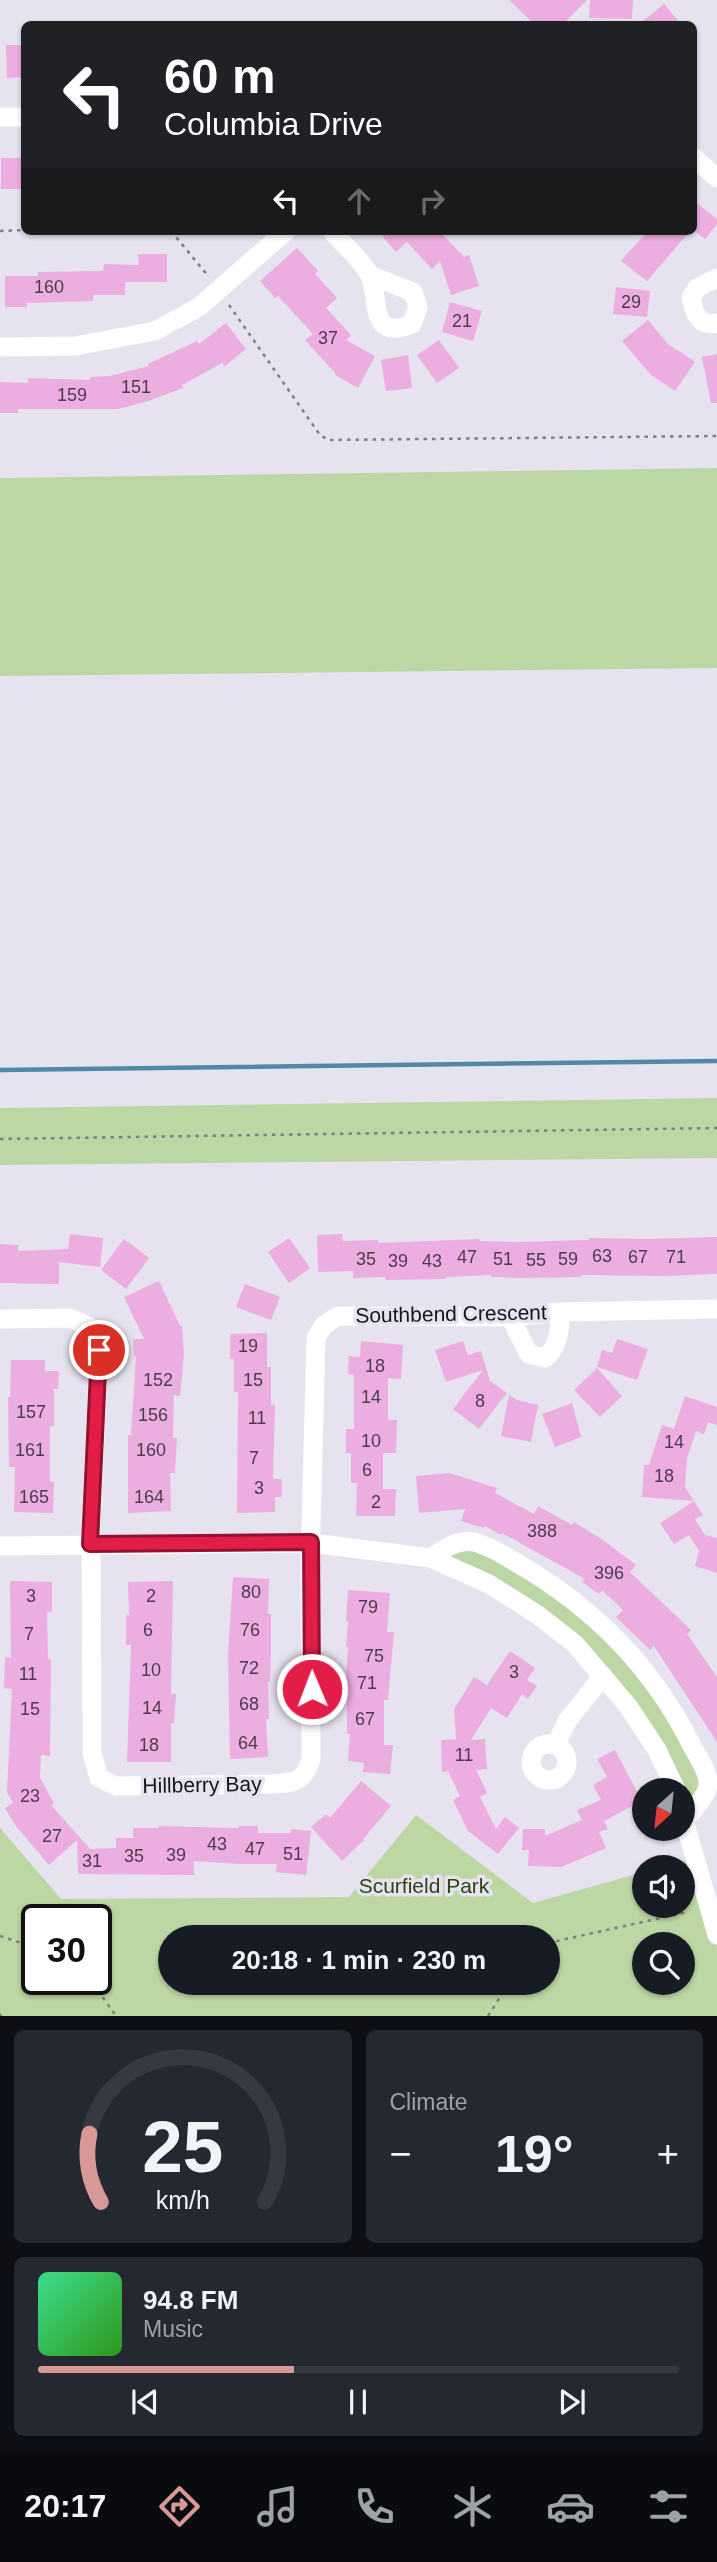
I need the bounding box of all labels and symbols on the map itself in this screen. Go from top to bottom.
house number: 160 [34,277,64,297]
house number: 29 [621,292,641,312]
house number: 21 [452,311,472,331]
house number: 37 [318,328,338,348]
house number: 151 [121,377,151,397]
house number: 159 [57,385,87,405]
house number: 63 [592,1246,612,1266]
house number: 47 [457,1247,477,1267]
house number: 67 [628,1247,648,1267]
house number: 71 [666,1247,686,1267]
house number: 35 [356,1249,376,1269]
house number: 51 [493,1249,513,1269]
house number: 59 [558,1249,578,1269]
house number: 55 [526,1250,546,1270]
house number: 39 [388,1251,408,1271]
house number: 43 [422,1251,442,1271]
street label: Southbend Crescent [355,1300,547,1327]
pin [69,1320,129,1380]
house number: 19 [238,1336,258,1356]
house number: 18 [365,1356,385,1376]
house number: 152 [143,1370,173,1390]
house number: 15 [243,1370,263,1390]
house number: 14 [361,1387,381,1407]
house number: 8 [475,1391,485,1411]
house number: 157 [16,1402,46,1422]
house number: 156 [138,1405,168,1425]
house number: 11 [248,1408,266,1428]
house number: 10 [361,1431,381,1451]
house number: 14 [664,1432,684,1452]
house number: 161 [15,1440,45,1460]
house number: 160 [136,1440,166,1460]
house number: 7 [249,1448,259,1468]
house number: 6 [362,1460,372,1480]
house number: 18 [654,1466,674,1486]
house number: 3 [254,1478,264,1498]
house number: 165 [19,1487,49,1507]
house number: 164 [134,1487,164,1507]
house number: 2 [371,1492,381,1512]
house number: 388 [527,1521,557,1541]
house number: 396 [594,1563,624,1583]
house number: 80 [241,1582,261,1602]
house number: 3 [26,1586,36,1606]
house number: 2 [146,1586,156,1606]
house number: 79 [358,1597,378,1617]
house number: 6 [143,1620,153,1640]
house number: 76 [240,1620,260,1640]
house number: 7 [24,1624,34,1644]
house number: 75 [364,1646,384,1666]
position arrow [275,1652,349,1726]
house number: 72 [239,1658,259,1678]
house number: 10 [141,1660,161,1680]
house number: 3 [509,1662,519,1682]
house number: 11 [19,1664,37,1684]
house number: 71 [357,1673,377,1693]
house number: 68 [239,1694,259,1714]
house number: 14 [142,1698,162,1718]
house number: 15 [20,1699,40,1719]
house number: 67 [355,1709,375,1729]
house number: 64 [238,1733,258,1753]
house number: 18 [139,1735,159,1755]
house number: 11 [455,1745,473,1765]
street label: Hillberry Bay [142,1772,262,1797]
north arrow [632,1778,695,1841]
house number: 23 [20,1786,40,1806]
house number: 27 [42,1826,62,1846]
house number: 43 [207,1834,227,1854]
house number: 47 [245,1839,265,1859]
house number: 51 [283,1844,303,1864]
house number: 39 [166,1845,186,1865]
house number: 35 [124,1846,144,1866]
house number: 31 [82,1851,102,1871]
park label: Scurfield Park [359,1874,490,1897]
speed limit sign: 30 [21,1904,112,1995]

